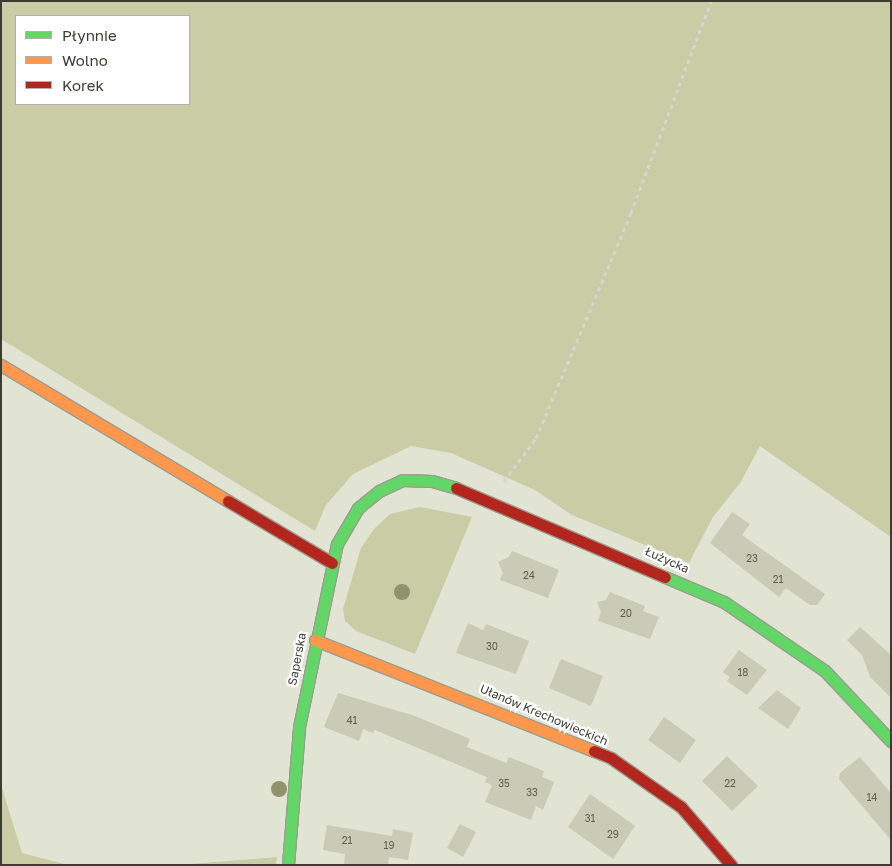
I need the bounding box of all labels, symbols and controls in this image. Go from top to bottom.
legend [15,15,190,105]
text: Płynnie [62,26,117,44]
text: Wolno [62,51,108,69]
text: Korek [62,76,104,94]
street label: Łużycka [643,544,691,576]
house number: 23 [746,553,758,565]
house number: 24 [523,570,535,582]
house number: 21 [773,574,783,586]
house number: 20 [620,608,632,620]
street label: Saperska [285,631,309,687]
house number: 30 [486,641,498,653]
house number: 18 [738,667,748,679]
street label: Ułanów Krechowieckich [478,681,610,749]
house number: 41 [347,715,357,727]
house number: 35 [498,778,510,790]
house number: 22 [724,778,736,790]
house number: 33 [526,787,538,799]
house number: 14 [867,792,877,804]
house number: 31 [585,813,595,825]
house number: 29 [607,829,619,841]
house number: 21 [342,835,352,847]
house number: 19 [384,840,394,852]

